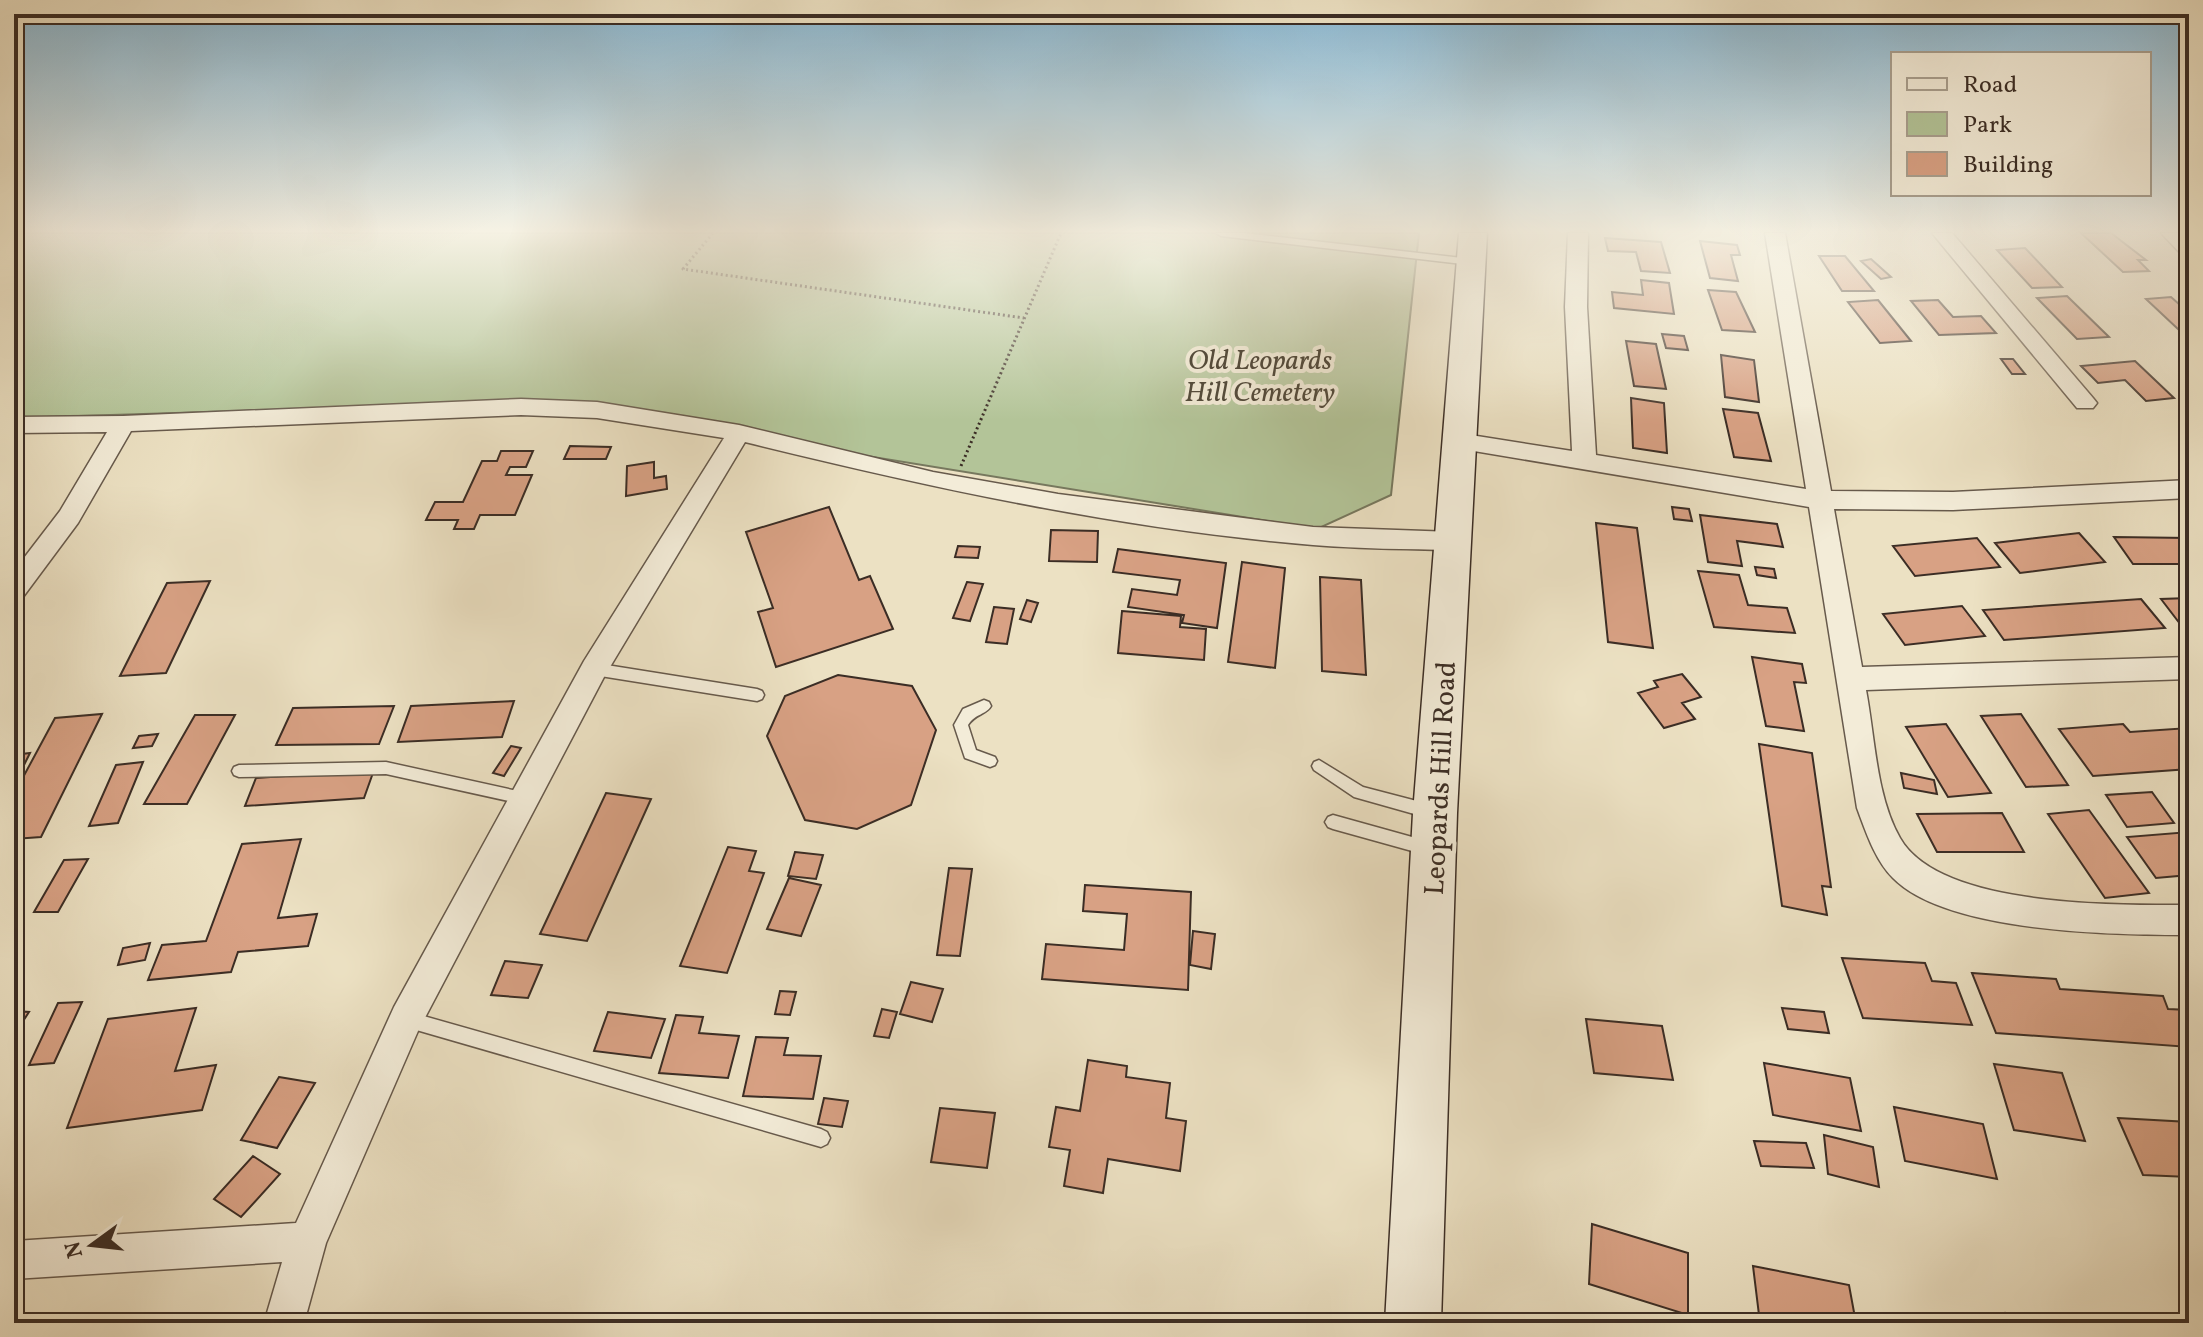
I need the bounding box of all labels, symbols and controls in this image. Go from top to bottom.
legend [1891,52,2151,196]
text: Road [1963,69,2017,103]
text: Park [1963,109,2012,143]
text: Building [1963,149,2053,183]
park label: Old Leopards Hill Cemetery [1185,342,1336,413]
street label: Leopards Hill Road [1416,660,1467,896]
north arrow [52,1205,132,1285]
text: N [58,1238,92,1261]

